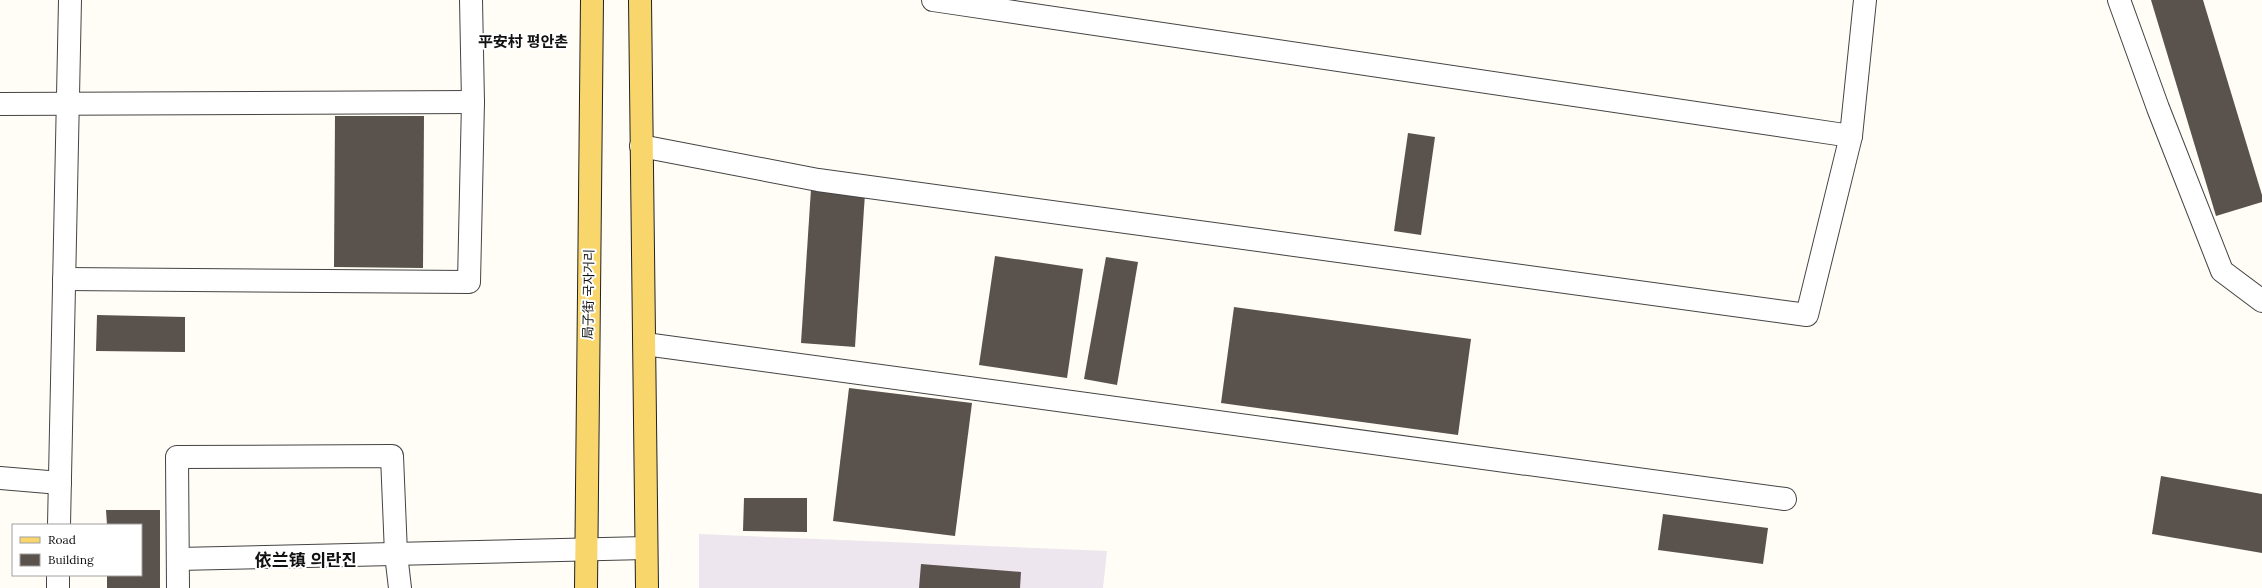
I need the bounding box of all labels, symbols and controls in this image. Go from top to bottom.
district label: 平安村 평안촌 [478,32,568,51]
street label: 局子街 국자거리 [579,249,598,339]
legend [12,524,142,576]
text: Road [48,532,76,547]
district label: 依兰镇 의란진 [255,549,357,571]
text: Building [48,552,94,567]

